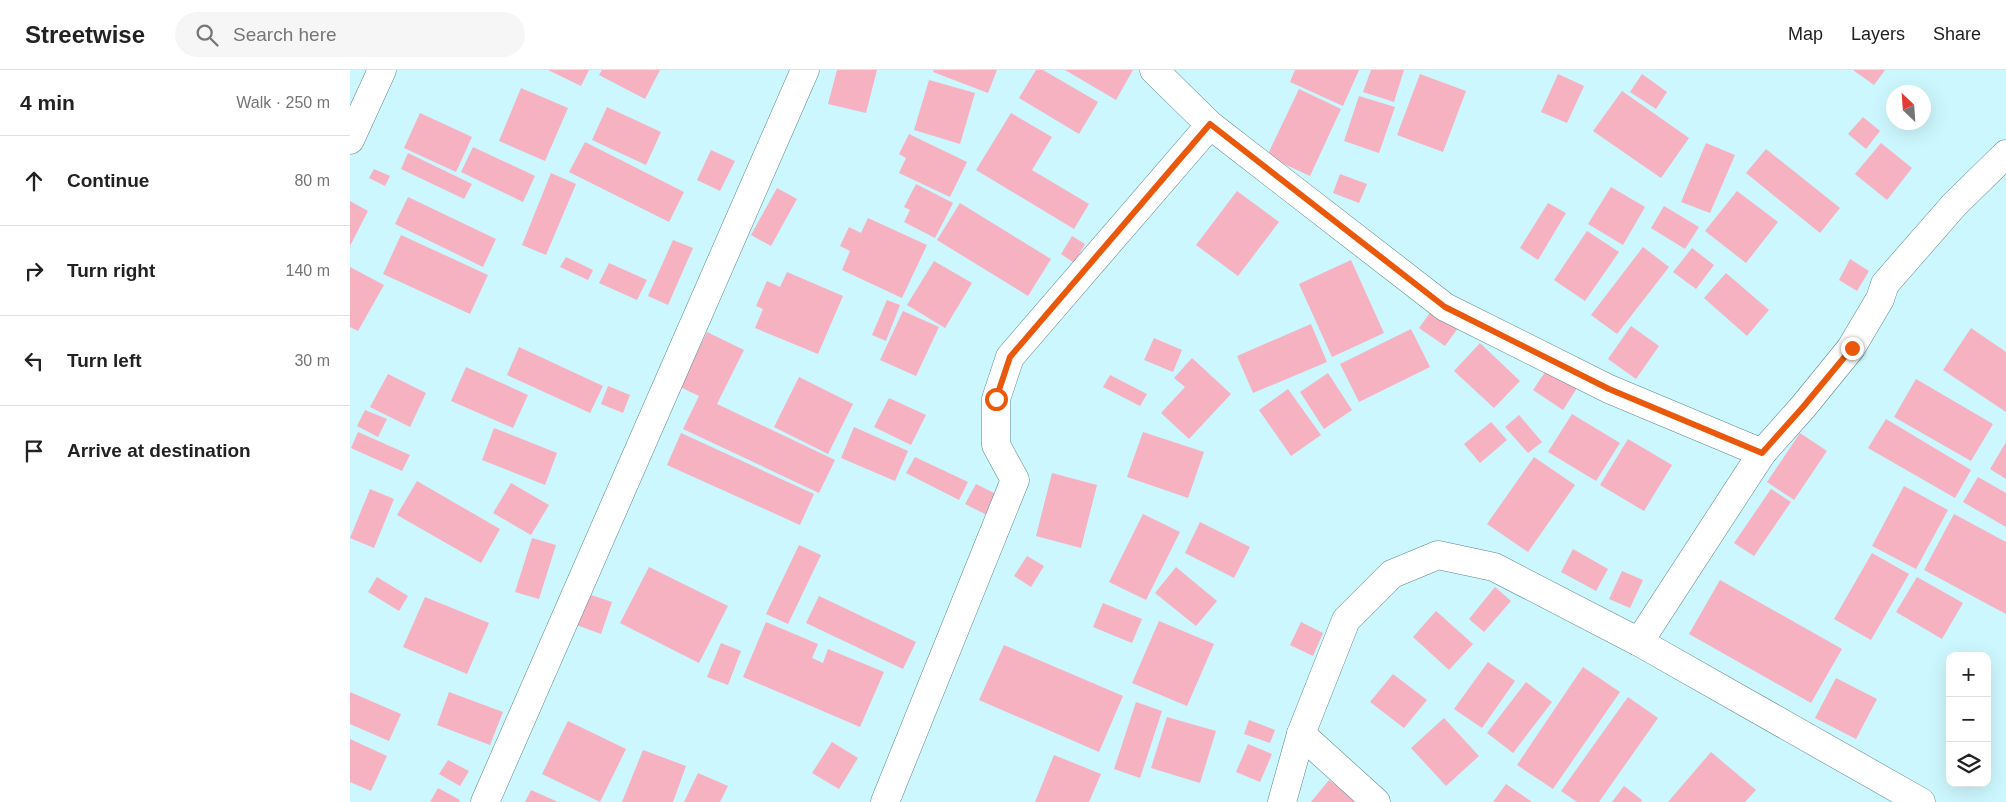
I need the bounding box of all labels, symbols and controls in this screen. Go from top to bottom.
search box [175,12,525,57]
text: Streetwise [25,21,145,48]
icon: search [193,21,221,49]
text: Search here [233,24,337,45]
text: Map [1788,24,1823,44]
text: Layers [1851,24,1905,44]
text: Share [1933,24,1981,44]
north arrow [1886,85,1931,130]
text: 4 min [20,91,75,114]
text: Walk · 250 m [236,94,330,111]
icon: ahead [20,167,48,195]
text: Continue [67,170,149,191]
text: 80 m [294,172,330,189]
icon: right [20,257,48,285]
text: Turn right [67,260,155,281]
text: 140 m [286,262,330,279]
route end [1841,337,1864,360]
icon: left [20,347,48,375]
text: Turn left [67,350,142,371]
text: 30 m [294,352,330,369]
route start [985,388,1008,411]
icon: arrive [20,437,48,465]
text: Arrive at destination [67,440,251,461]
map controls [1946,652,1991,787]
button: + [1946,652,1991,697]
button: − [1946,697,1991,742]
button: layers [1946,742,1991,787]

